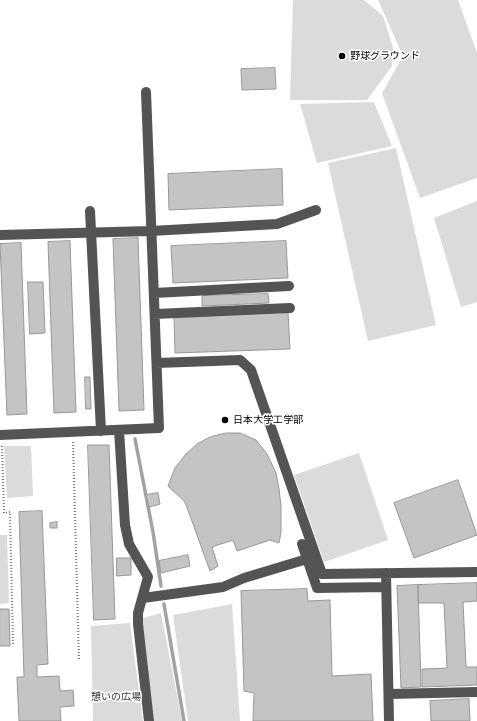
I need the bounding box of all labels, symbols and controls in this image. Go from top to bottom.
place label: 野球グラウンド [350,50,420,62]
marker: 野球グラウンド [337,51,347,61]
place label: 日本大学工学部 [233,414,303,426]
marker: 日本大学工学部 [220,415,230,425]
park label: 憩いの広場 [91,691,141,703]

